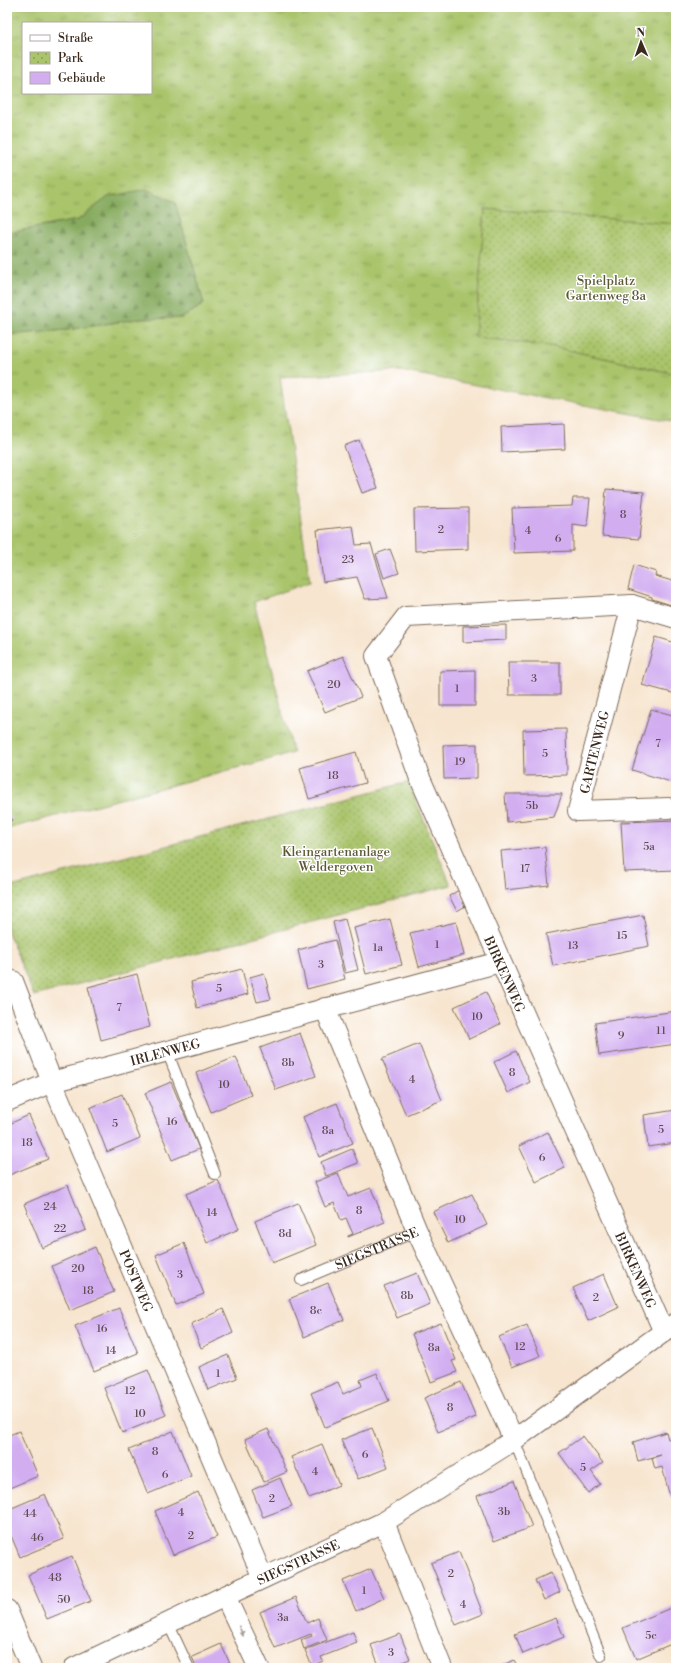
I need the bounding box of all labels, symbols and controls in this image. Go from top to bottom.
legend [22,22,152,94]
north arrow [621,22,661,62]
text: N [636,26,646,40]
text: Straße [58,31,93,46]
text: Park [58,51,84,66]
text: Gebäude [58,71,106,86]
park label: Spielplatz Gartenweg 8a [566,273,647,304]
house number: 8 [620,508,627,522]
house number: 2 [438,523,444,537]
house number: 4 [525,524,532,538]
house number: 6 [555,532,562,546]
house number: 23 [342,553,354,567]
house number: 3 [531,672,537,686]
house number: 20 [327,678,341,692]
house number: 1 [455,682,460,696]
street label: GARTENWEG [577,709,613,795]
house number: 7 [655,737,661,751]
house number: 5 [542,747,548,761]
house number: 19 [454,755,466,769]
house number: 18 [327,769,339,783]
house number: 5b [526,799,538,813]
house number: 5a [643,840,655,854]
park label: Kleingartenanlage Weldergoven [282,844,390,875]
house number: 17 [520,862,530,876]
house number: 15 [617,929,627,943]
street label: BIRKENWEG [480,933,528,1015]
house number: 1 [435,938,440,952]
house number: 13 [568,939,578,953]
house number: 1a [373,941,384,955]
house number: 3 [318,958,324,972]
house number: 5 [216,982,222,996]
house number: 7 [116,1001,122,1015]
house number: 10 [471,1010,483,1024]
house number: 11 [656,1024,666,1038]
house number: 9 [618,1029,625,1043]
street label: IRLENWEG [129,1036,202,1070]
house number: 8b [281,1056,295,1070]
house number: 8 [509,1066,516,1080]
house number: 4 [409,1073,416,1087]
house number: 10 [218,1078,230,1092]
house number: 16 [166,1115,178,1129]
house number: 5 [112,1117,118,1131]
house number: 5 [658,1123,664,1137]
house number: 8a [322,1124,335,1138]
house number: 18 [21,1136,33,1150]
house number: 6 [539,1151,546,1165]
house number: 24 [44,1200,57,1214]
house number: 8 [356,1204,363,1218]
house number: 14 [207,1206,218,1220]
house number: 10 [454,1213,466,1227]
house number: 22 [54,1222,66,1236]
street label: SIEGSTRASSE [333,1224,421,1274]
house number: 8d [279,1227,292,1241]
street label: BIRKENWEG [611,1229,659,1311]
street label: POSTWEG [115,1247,156,1315]
house number: 20 [71,1262,85,1276]
house number: 3 [177,1268,183,1282]
house number: 18 [82,1284,94,1298]
house number: 8b [400,1289,414,1303]
house number: 2 [593,1291,599,1305]
house number: 8c [310,1304,323,1318]
house number: 16 [96,1322,108,1336]
house number: 12 [514,1340,526,1354]
house number: 8a [428,1341,441,1355]
house number: 14 [106,1344,117,1358]
house number: 1 [216,1367,221,1381]
house number: 12 [124,1384,136,1398]
house number: 8 [447,1401,454,1415]
house number: 10 [134,1407,146,1421]
house number: 8 [152,1445,159,1459]
house number: 6 [362,1448,369,1462]
house number: 5 [580,1461,586,1475]
house number: 4 [312,1465,319,1479]
house number: 6 [162,1468,169,1482]
house number: 2 [269,1492,275,1506]
house number: 3b [498,1505,510,1519]
house number: 4 [178,1506,185,1520]
house number: 44 [23,1507,37,1521]
house number: 2 [188,1529,194,1543]
house number: 46 [30,1531,44,1545]
street label: SIEGSTRASSE [255,1537,342,1589]
house number: 2 [448,1567,454,1581]
house number: 48 [48,1571,62,1585]
house number: 1 [362,1584,367,1598]
house number: 50 [57,1593,71,1607]
house number: 4 [460,1598,467,1612]
house number: 3a [277,1611,289,1625]
one-way arrow [238,1625,244,1636]
house number: 5c [645,1629,657,1643]
house number: 3 [388,1646,394,1660]

